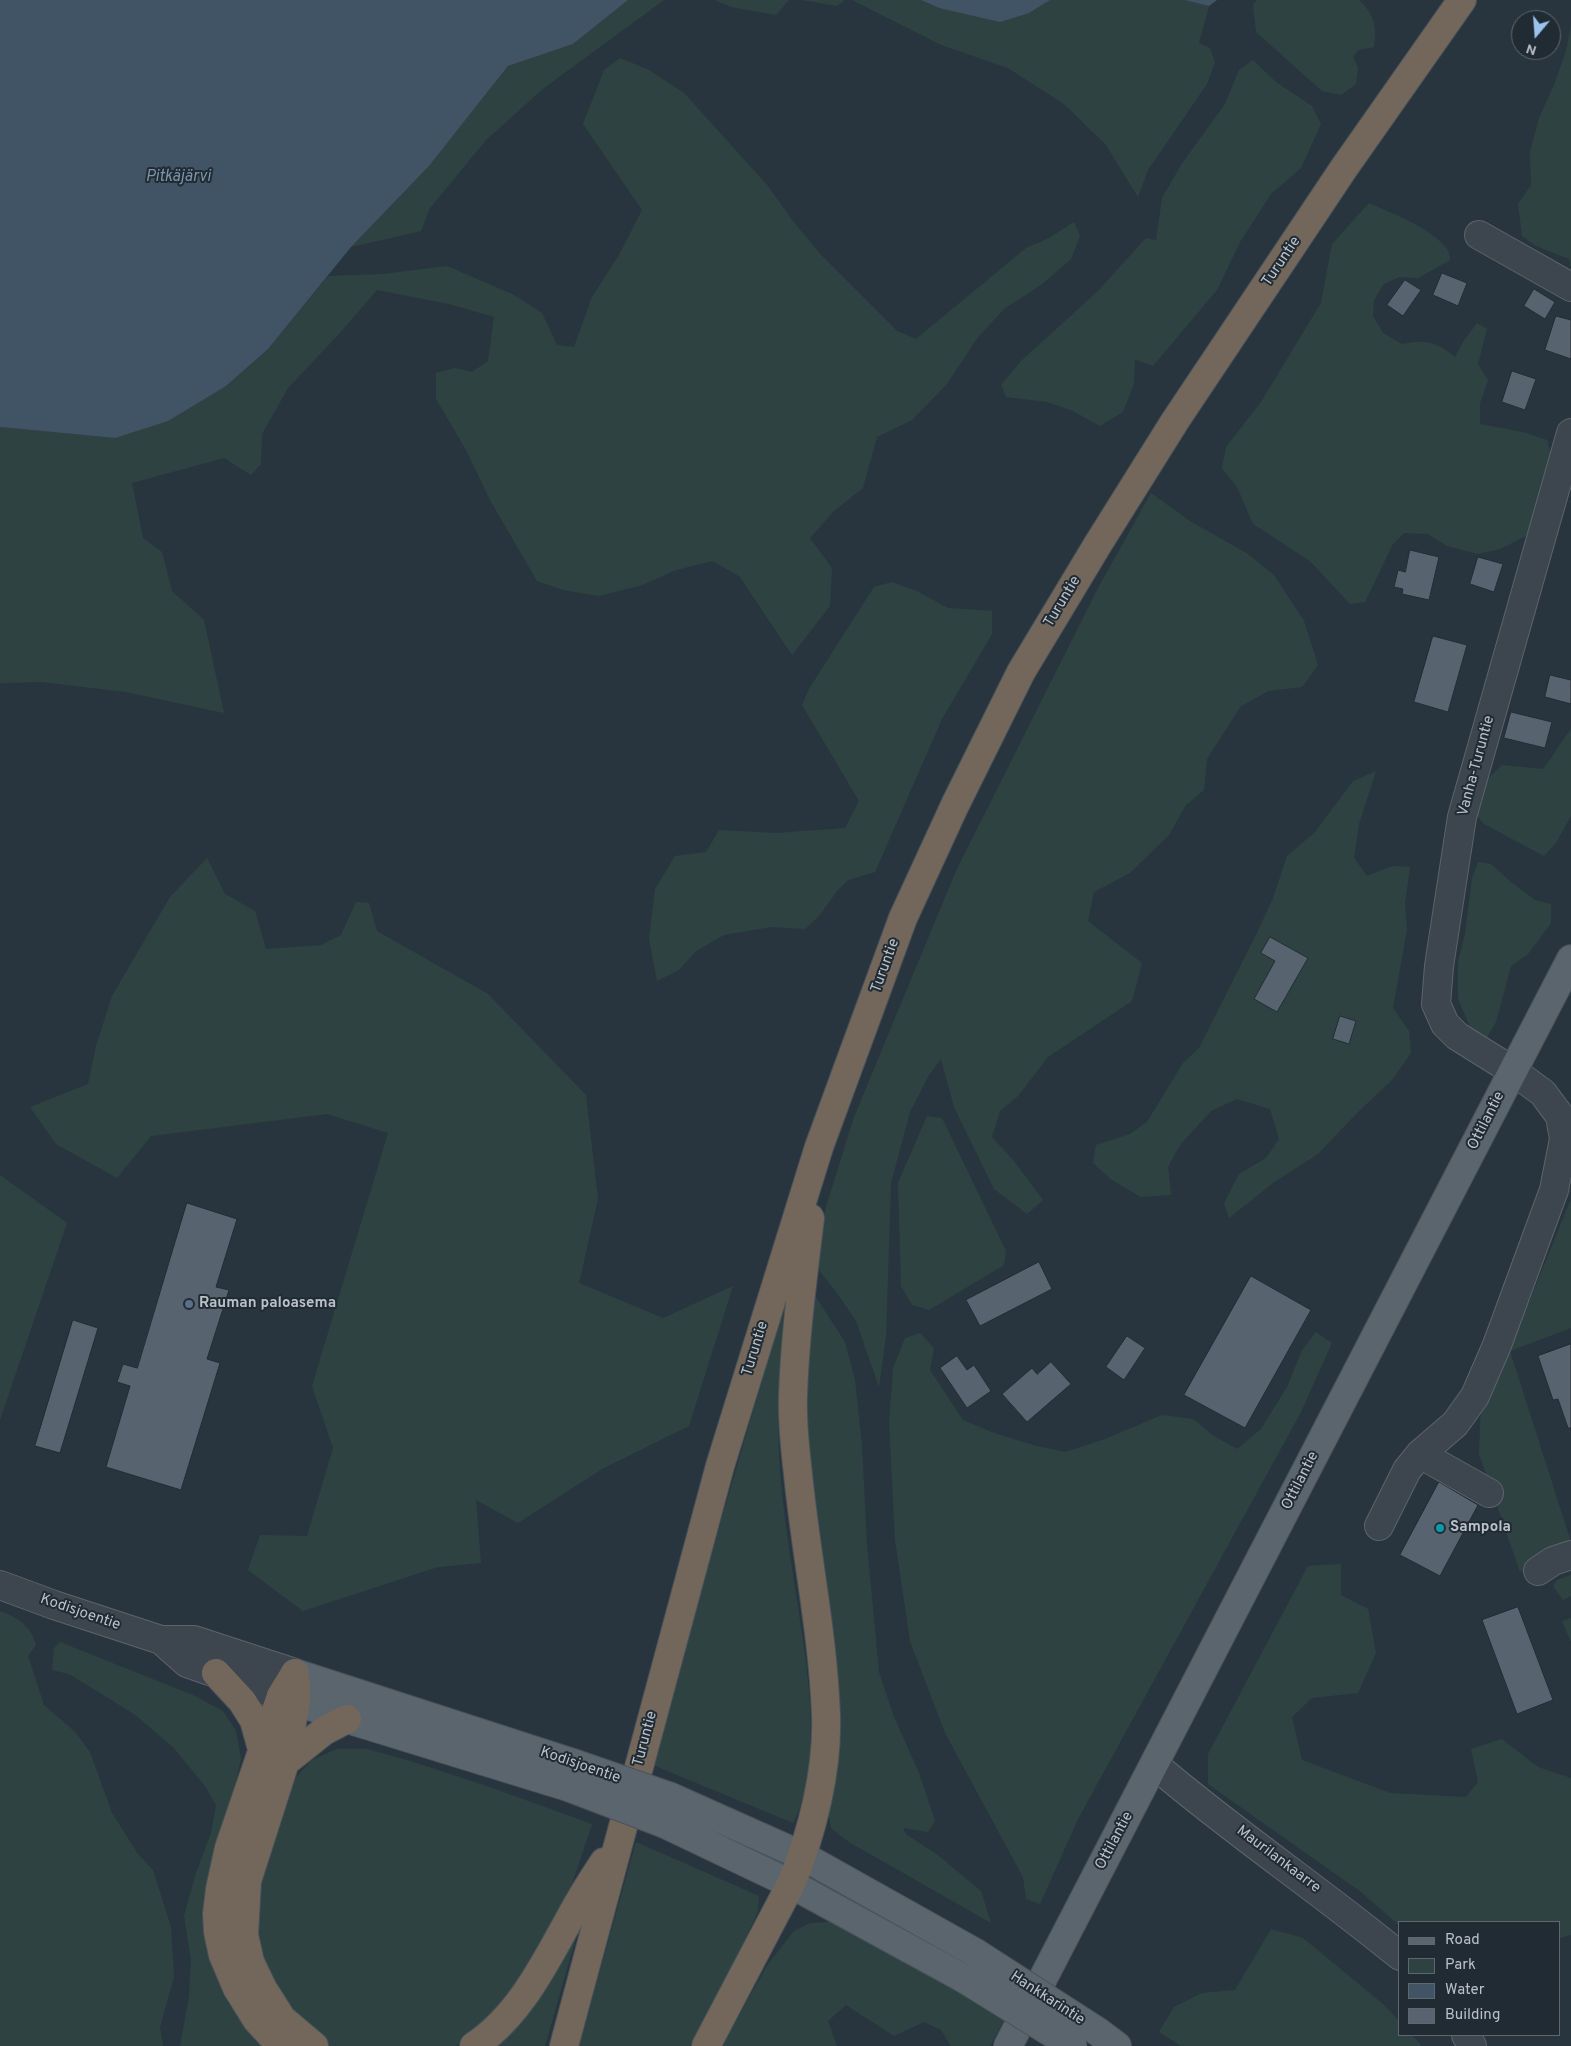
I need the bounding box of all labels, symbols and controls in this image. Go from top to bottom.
north arrow [1511,10,1561,60]
text: N [1524,39,1539,58]
water label: Pitkäjärvi [145,168,211,188]
street label: Turuntie [1259,234,1305,290]
street label: Turuntie [1041,573,1085,631]
street label: Vanha-Turuntie [1455,714,1499,818]
street label: Turuntie [868,936,904,996]
street label: Ottilantie [1465,1089,1509,1153]
place label: Rauman paloasema [199,1295,336,1313]
marker: Rauman paloasema [183,1298,195,1310]
street label: Turuntie [739,1319,773,1379]
street label: Ottilantie [1279,1449,1323,1513]
place label: Sampola [1450,1519,1511,1537]
marker: Sampola [1434,1522,1446,1534]
street label: Kodisjoentie [38,1591,122,1635]
street label: Turuntie [630,1709,662,1769]
street label: Kodisjoentie [538,1744,622,1788]
street label: Ottilantie [1092,1809,1138,1873]
street label: Maurilankaarre [1232,1822,1324,1898]
legend [1398,1921,1561,2036]
text: Road [1445,1931,1480,1950]
text: Park [1445,1956,1476,1975]
street label: Hankkarintie [1006,1968,1088,2030]
text: Water [1445,1981,1484,2000]
text: Building [1445,2006,1500,2025]

